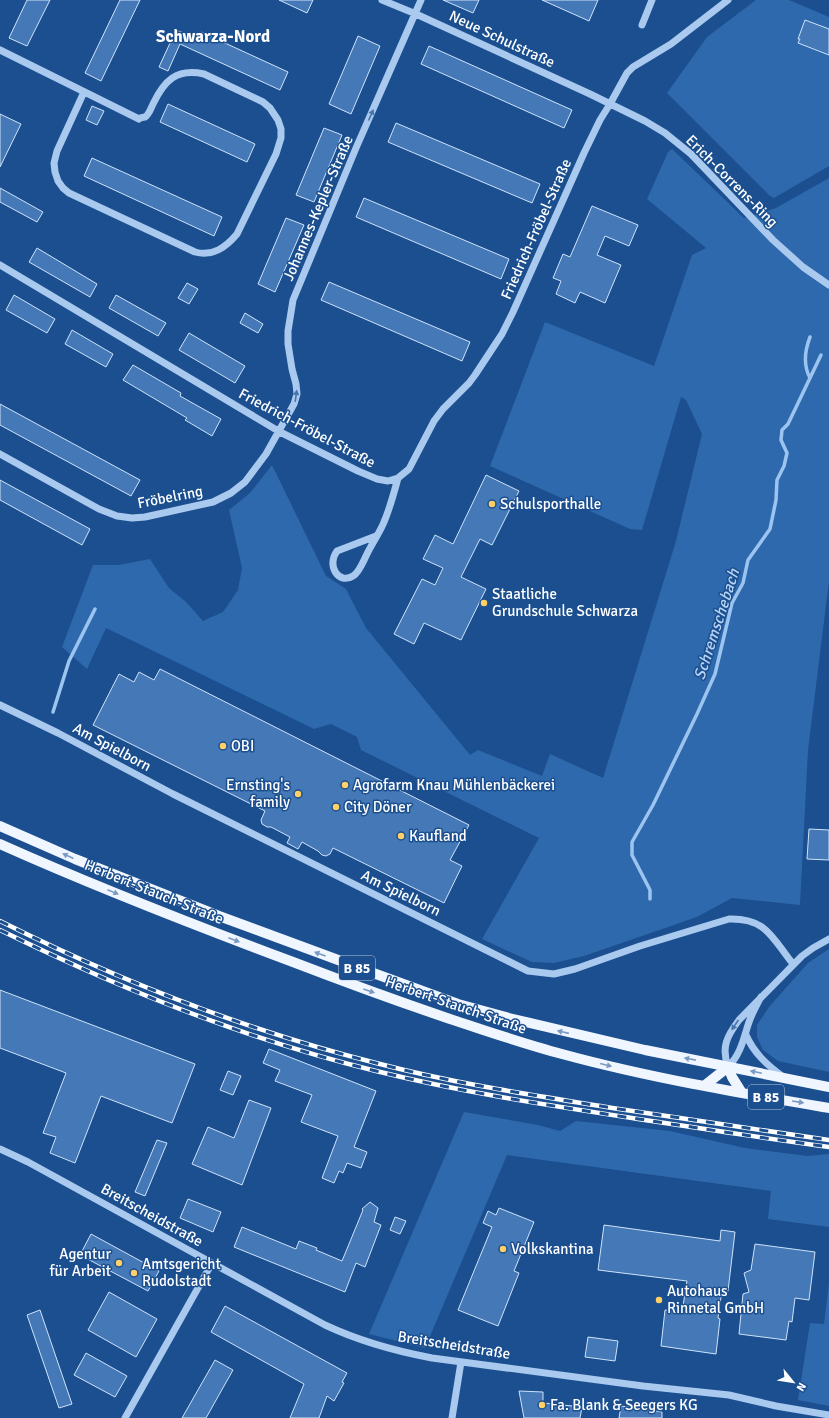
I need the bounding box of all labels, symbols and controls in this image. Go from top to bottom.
street label: Neue Schulstraße [446,7,558,71]
district label: Schwarza-Nord [156,26,270,47]
one-way arrow [368,109,374,121]
street label: Erich-Correns-Ring [682,131,782,231]
street label: Johannes-Kepler-Straße [279,133,357,283]
street label: Friedrich-Fröbel-Straße [497,156,575,302]
street label: Friedrich-Fröbel-Straße [236,384,378,472]
one-way arrow [293,390,299,402]
street label: Fröbelring [136,482,204,512]
place label: Schulsporthalle [500,495,601,513]
marker: Schulsporthalle [487,499,497,509]
water label: Schremschebach [690,565,745,682]
place label: Staatliche Grundschule Schwarza [492,585,638,620]
marker: Staatliche Grundschule Schwarza [479,598,489,608]
street label: Am Spielborn [70,719,154,775]
place label: OBI [231,737,254,755]
marker: OBI [218,741,228,751]
place label: Ernsting's family [226,776,290,811]
place label: Agrofarm Knau Mühlenbäckerei [353,776,555,794]
marker: Agrofarm Knau Mühlenbäckerei [340,780,350,790]
marker: Ernsting's family [293,789,303,799]
place label: City Döner [344,798,412,816]
marker: City Döner [331,802,341,812]
place label: Kaufland [409,827,467,845]
marker: Kaufland [396,831,406,841]
one-way arrow [62,853,74,859]
street label: Herbert-Stauch-Straße [82,856,226,928]
street label: Am Spielborn [358,866,444,920]
one-way arrow [108,890,120,896]
one-way arrow [229,938,241,944]
one-way arrow [313,950,325,956]
road number: B 85 [339,956,375,980]
street label: Herbert-Stauch-Straße [383,972,529,1038]
one-way arrow [363,988,375,994]
one-way arrow [731,1020,739,1031]
one-way arrow [557,1028,569,1034]
one-way arrow [684,1056,696,1062]
one-way arrow [600,1063,612,1069]
one-way arrow [750,1069,763,1075]
road number: B 85 [748,1085,784,1109]
one-way arrow [791,1099,804,1105]
street label: Breitscheidstraße [98,1180,206,1250]
place label: Volkskantina [511,1240,594,1258]
marker: Volkskantina [498,1244,508,1254]
place label: Agentur für Arbeit [50,1245,111,1280]
place label: Amtsgericht Rudolstadt [142,1255,221,1290]
marker: Agentur für Arbeit [114,1258,124,1268]
marker: Amtsgericht Rudolstadt [129,1268,139,1278]
place label: Autohaus Rinnetal GmbH [667,1282,764,1317]
marker: Autohaus Rinnetal GmbH [654,1295,664,1305]
street label: Breitscheidstraße [396,1327,512,1363]
north arrow [773,1362,813,1402]
text: N [794,1380,809,1393]
place label: Fa. Blank & Seegers KG [550,1396,698,1414]
marker: Fa. Blank & Seegers KG [537,1400,547,1410]

